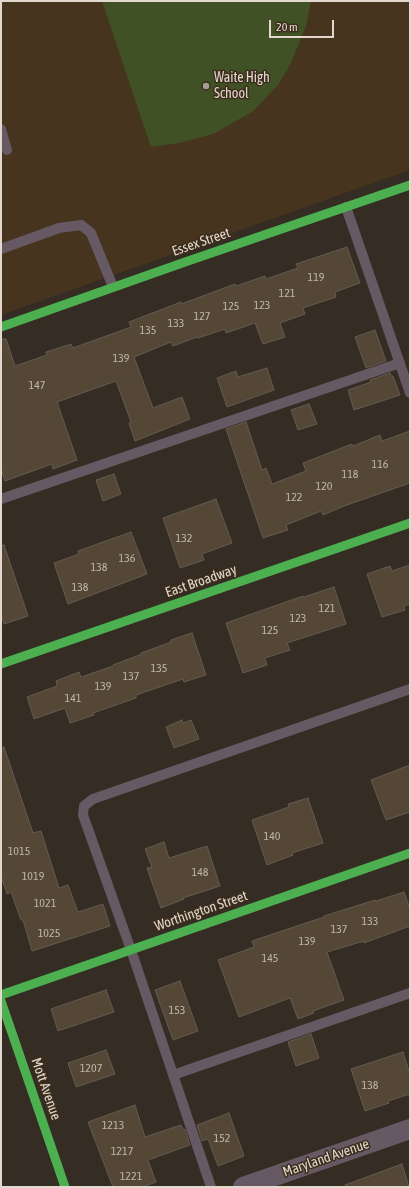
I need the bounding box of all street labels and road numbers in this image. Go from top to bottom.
street label: Essex Street [170,224,232,260]
street label: East Broadway [163,561,239,601]
street label: Worthington Street [152,887,250,935]
street label: Mott Avenue [28,1056,64,1122]
street label: Maryland Avenue [281,1135,371,1181]

